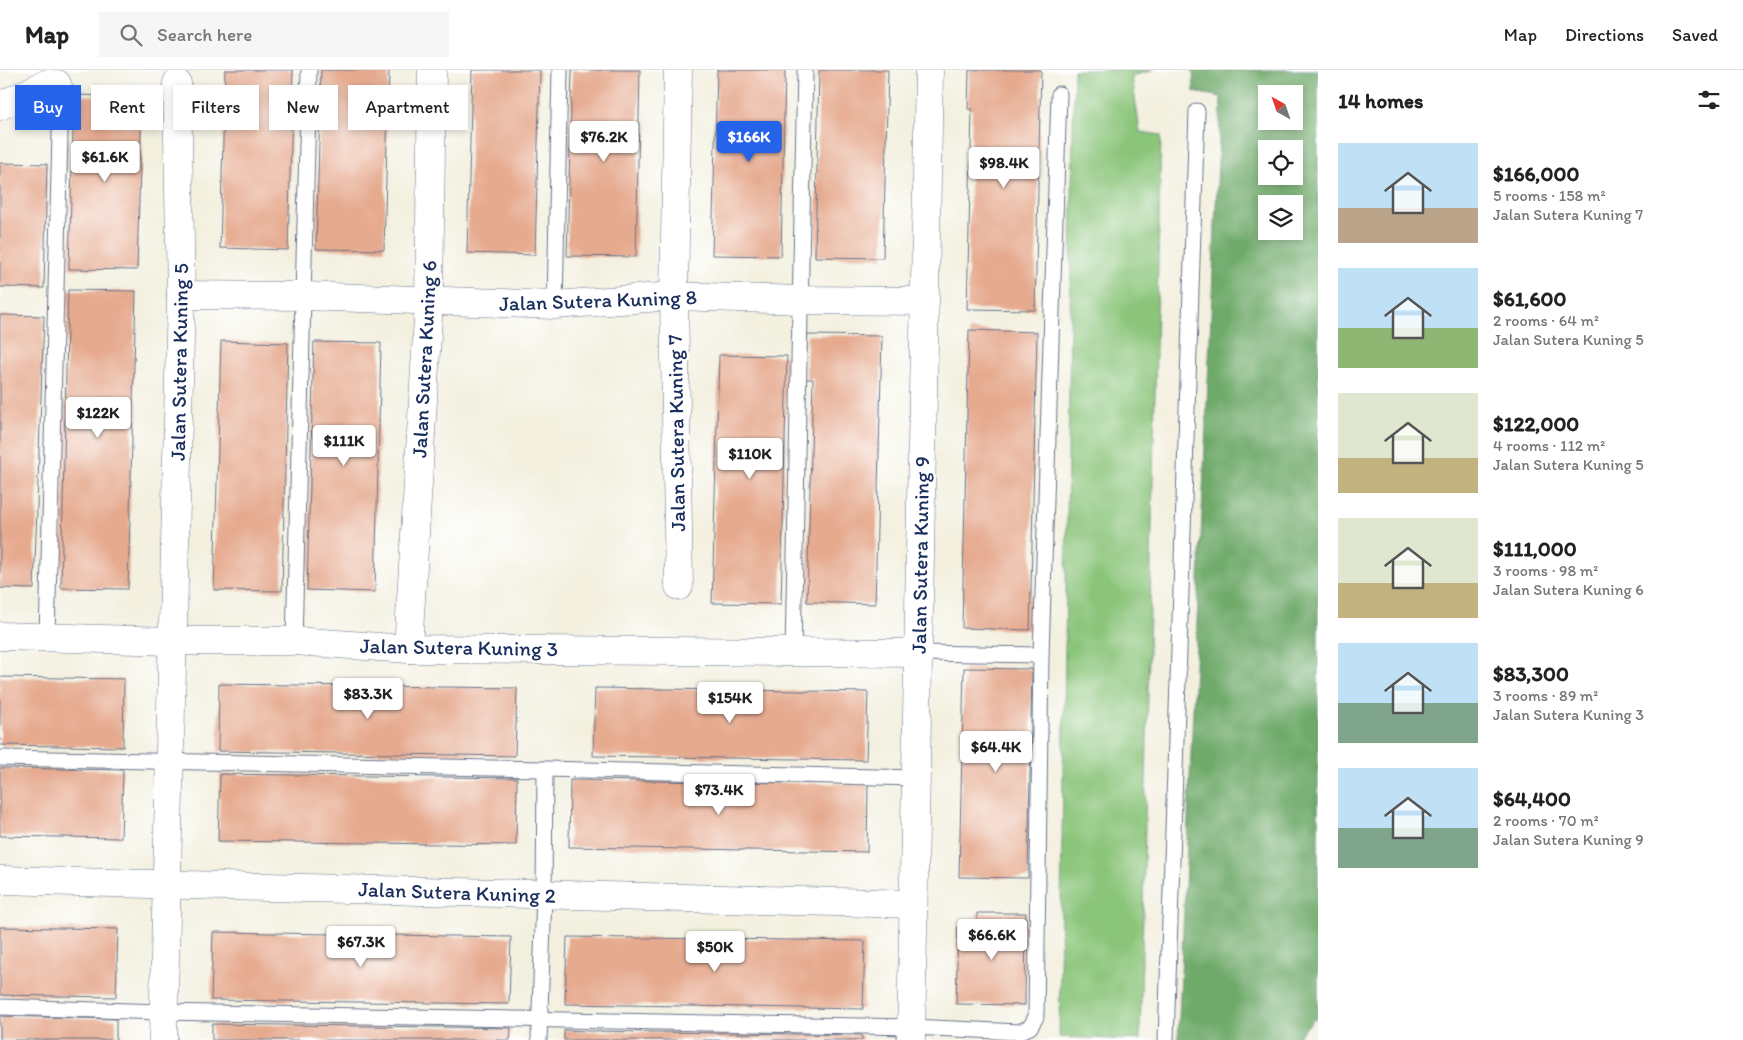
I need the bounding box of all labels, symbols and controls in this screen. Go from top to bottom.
search box [99,12,449,57]
text: Map [25,20,69,49]
icon: search [117,21,145,49]
text: Search here [157,23,252,46]
text: Map [1504,24,1537,46]
text: Directions [1565,24,1644,46]
text: Saved [1672,24,1718,46]
chip: Buy [15,85,81,130]
chip: Rent [91,85,163,130]
chip: Filters [173,85,259,130]
chip: New [269,85,338,130]
chip: Apartment [348,85,468,130]
north arrow [1258,85,1302,130]
map controls [1258,85,1303,240]
icon: filters [1695,86,1723,114]
text: 14 homes [1338,88,1423,113]
pin: $76.2K [563,121,645,163]
pin: $166K [714,121,784,163]
text: $76.2K [580,127,628,146]
text: $166K [728,127,770,146]
pin: $61.6K [64,140,146,183]
button: locate [1258,140,1303,185]
pin: $98.4K [963,146,1045,189]
text: $61.6K [82,147,128,166]
text: $98.4K [979,153,1029,172]
text: $166,000 [1493,161,1579,186]
icon: home [1378,163,1438,223]
text: 5 rooms · 158 m² [1493,186,1605,205]
button: layers [1258,195,1303,240]
text: Jalan Sutera Kuning 7 [1493,205,1643,224]
street label: Jalan Sutera Kuning 6 [406,260,442,458]
street label: Jalan Sutera Kuning 5 [165,263,193,461]
street label: Jalan Sutera Kuning 8 [498,284,698,316]
text: $61,600 [1493,286,1566,311]
icon: home [1378,288,1438,348]
text: 2 rooms · 64 m² [1493,311,1599,330]
text: Jalan Sutera Kuning 5 [1493,330,1644,349]
street label: Jalan Sutera Kuning 7 [662,334,690,532]
pin: $122K [63,396,133,439]
text: $122K [77,403,119,422]
text: $122,000 [1493,411,1579,436]
icon: home [1378,413,1438,473]
pin: $111K [309,424,379,467]
text: $111K [324,431,364,450]
text: 4 rooms · 112 m² [1493,436,1605,455]
pin: $110K [715,438,785,480]
text: $110K [728,444,772,463]
text: Jalan Sutera Kuning 5 [1493,455,1644,474]
street label: Jalan Sutera Kuning 9 [906,456,934,654]
text: $111,000 [1493,536,1577,561]
icon: home [1378,538,1438,598]
text: 3 rooms · 98 m² [1493,561,1598,580]
text: Jalan Sutera Kuning 6 [1493,580,1644,599]
street label: Jalan Sutera Kuning 3 [360,633,558,661]
text: $83,300 [1493,661,1569,686]
icon: home [1378,663,1438,723]
pin: $83.3K [327,678,409,720]
pin: $154K [695,682,765,724]
text: $83.3K [344,684,392,703]
text: 3 rooms · 89 m² [1493,686,1598,705]
text: $154K [708,688,752,707]
text: Jalan Sutera Kuning 3 [1493,705,1644,724]
pin: $64.4K [955,730,1037,773]
text: $64.4K [971,737,1021,756]
pin: $73.4K [678,774,760,816]
text: $73.4K [695,780,743,799]
text: $64,400 [1493,786,1571,811]
icon: home [1378,788,1438,848]
text: 2 rooms · 70 m² [1493,811,1599,830]
text: Jalan Sutera Kuning 9 [1493,830,1644,849]
street label: Jalan Sutera Kuning 2 [358,876,556,908]
pin: $66.6K [951,918,1033,961]
text: $66.6K [968,925,1016,944]
pin: $67.3K [320,926,402,968]
pin: $50K [685,930,745,973]
text: $67.3K [337,932,385,951]
text: $50K [697,937,733,956]

